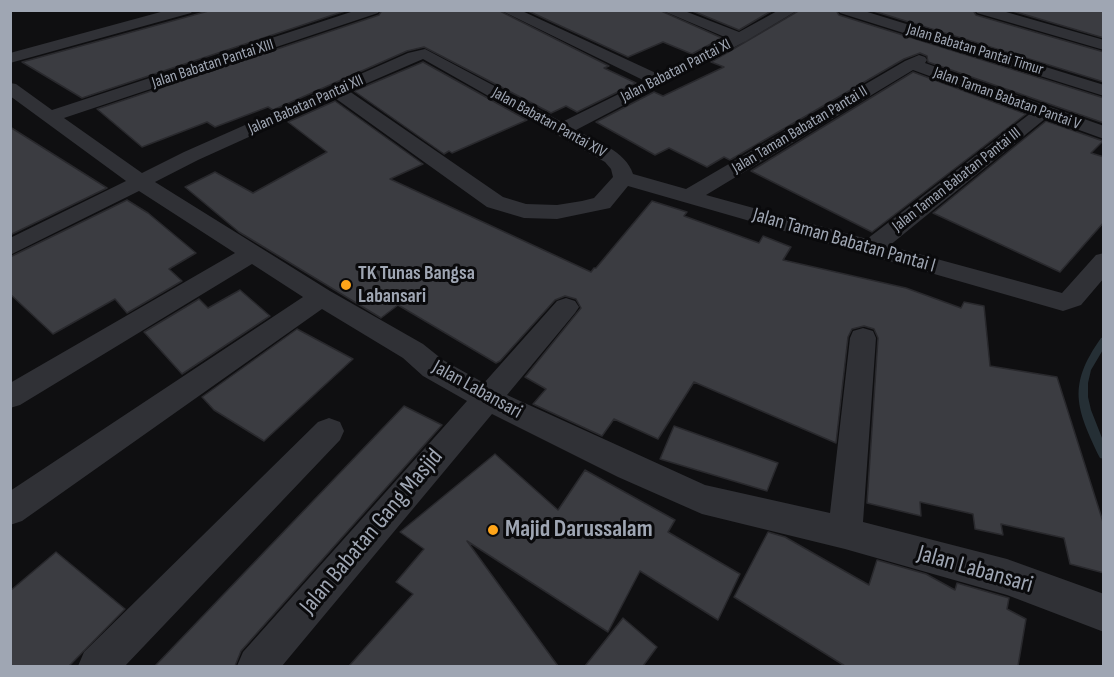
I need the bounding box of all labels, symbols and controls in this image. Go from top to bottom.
street label: Jalan Babatan Pantai Timur [904,20,1046,80]
street label: Jalan Babatan Pantai XIII [150,35,276,93]
street label: Jalan Babatan Pantai XI [618,35,734,107]
street label: Jalan Taman Babatan Pantai V [931,63,1083,135]
street label: Jalan Babatan Pantai XII [246,71,366,139]
street label: Jalan Taman Babatan Pantai II [729,82,871,178]
street label: Jalan Babatan Pantai XIV [488,84,610,162]
street label: Jalan Taman Babatan Pantai III [889,124,1025,236]
street label: Jalan Taman Babatan Pantai I [750,203,938,279]
place label: TK Tunas Bangsa Labansari [358,262,475,309]
marker: TK Tunas Bangsa Labansari [339,278,353,292]
street label: Jalan Labansari [428,356,526,424]
street label: Jalan Babatan Gang Masjid [294,443,450,621]
place label: Majid Darussalam [505,516,653,544]
marker: Majid Darussalam [486,523,500,537]
street label: Jalan Labansari [914,540,1036,600]

